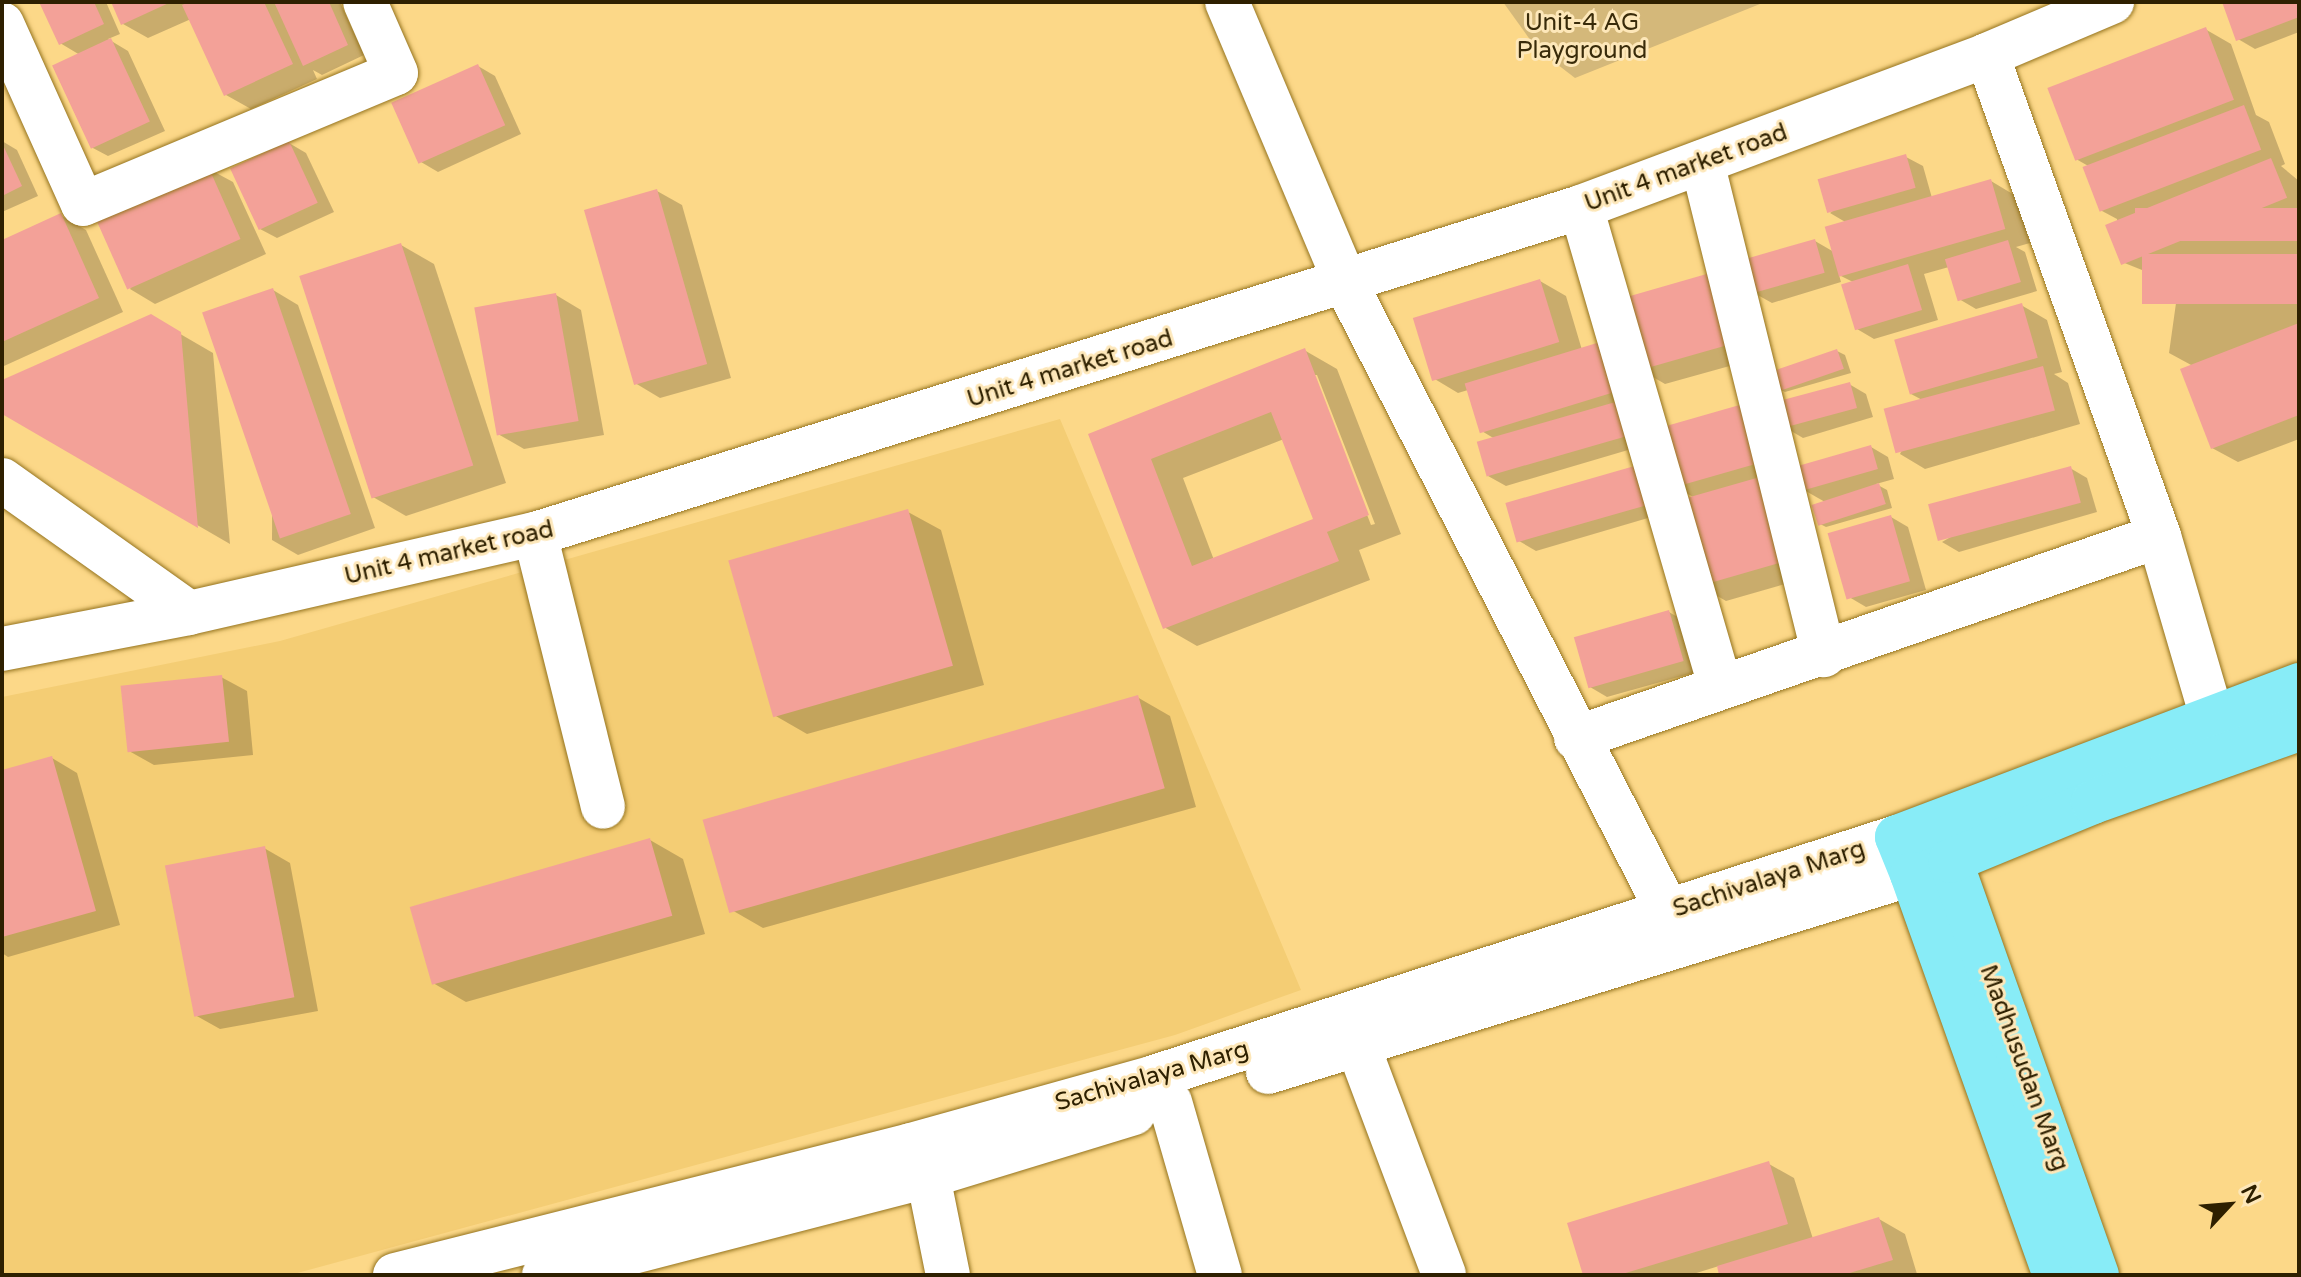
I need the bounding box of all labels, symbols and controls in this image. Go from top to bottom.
park label: Unit-4 AG Playground [1517,9,1647,65]
street label: Unit 4 market road [1581,118,1791,218]
street label: Unit 4 market road [964,324,1176,414]
street label: Unit 4 market road [342,515,556,591]
street label: Sachivalaya Marg [1669,834,1869,924]
street label: Madhusudan Marg [1973,961,2075,1175]
street label: Sachivalaya Marg [1052,1035,1252,1117]
north arrow [2189,1165,2269,1245]
text: N [2235,1181,2266,1208]

